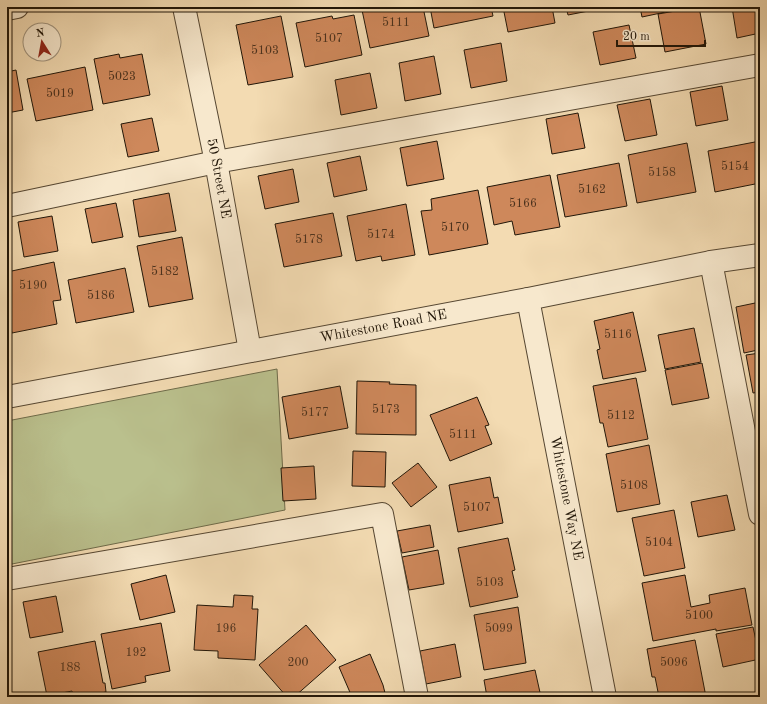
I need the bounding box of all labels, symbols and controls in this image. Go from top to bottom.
house number: 5111 [382,16,410,29]
north arrow [22,22,62,62]
scale bar [617,22,705,48]
text: N [35,27,46,40]
text: 20 m [623,31,650,43]
house number: 5107 [315,32,343,45]
house number: 5103 [251,44,279,57]
house number: 5023 [108,70,136,83]
house number: 5019 [46,87,74,100]
street label: 50 Street NE [204,137,233,220]
house number: 5154 [721,160,749,173]
house number: 5158 [648,166,676,179]
house number: 5162 [578,183,606,196]
house number: 5166 [509,197,537,210]
house number: 5170 [441,221,469,234]
house number: 5174 [367,228,395,241]
house number: 5178 [295,233,323,246]
house number: 5182 [151,265,179,278]
house number: 5190 [19,279,47,292]
house number: 5186 [87,289,115,302]
street label: Whitestone Road NE [319,307,448,345]
house number: 5116 [604,328,632,341]
house number: 5173 [372,403,400,416]
house number: 5177 [301,406,329,419]
house number: 5112 [607,409,635,422]
house number: 5111 [449,428,477,441]
street label: Whitestone Way NE [548,435,585,561]
house number: 5108 [620,479,648,492]
house number: 5107 [463,501,491,514]
house number: 5104 [645,536,673,549]
house number: 5103 [476,576,504,589]
house number: 5100 [685,609,713,622]
house number: 5099 [485,622,513,635]
house number: 196 [216,623,236,635]
house number: 192 [126,647,146,659]
house number: 5096 [660,656,688,669]
house number: 200 [288,657,308,669]
house number: 188 [60,662,80,674]

